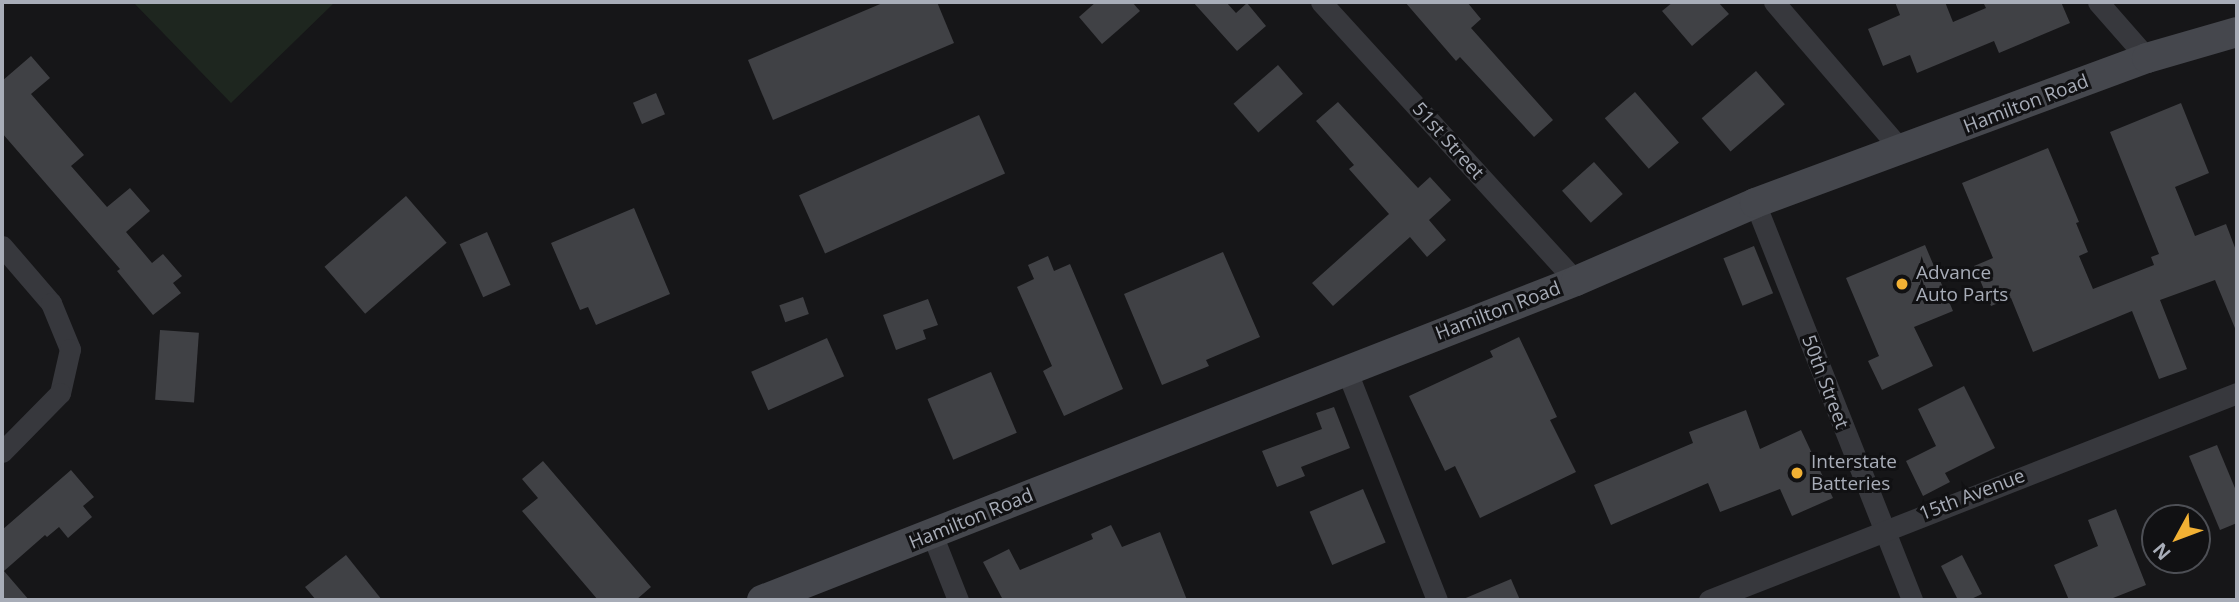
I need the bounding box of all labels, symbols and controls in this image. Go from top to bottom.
street label: Hamilton Road [1960,70,2092,138]
street label: 51st Street [1408,98,1488,184]
place label: Advance Auto Parts [1916,262,2008,306]
marker: Advance Auto Parts [1894,276,1910,292]
street label: Hamilton Road [1432,277,1564,345]
street label: 50th Street [1797,332,1853,432]
place label: Interstate Batteries [1811,451,1897,495]
street label: 15th Avenue [1916,464,2028,526]
marker: Interstate Batteries [1789,465,1805,481]
street label: Hamilton Road [906,484,1036,554]
north arrow [2141,504,2211,574]
text: N [2147,537,2177,566]

